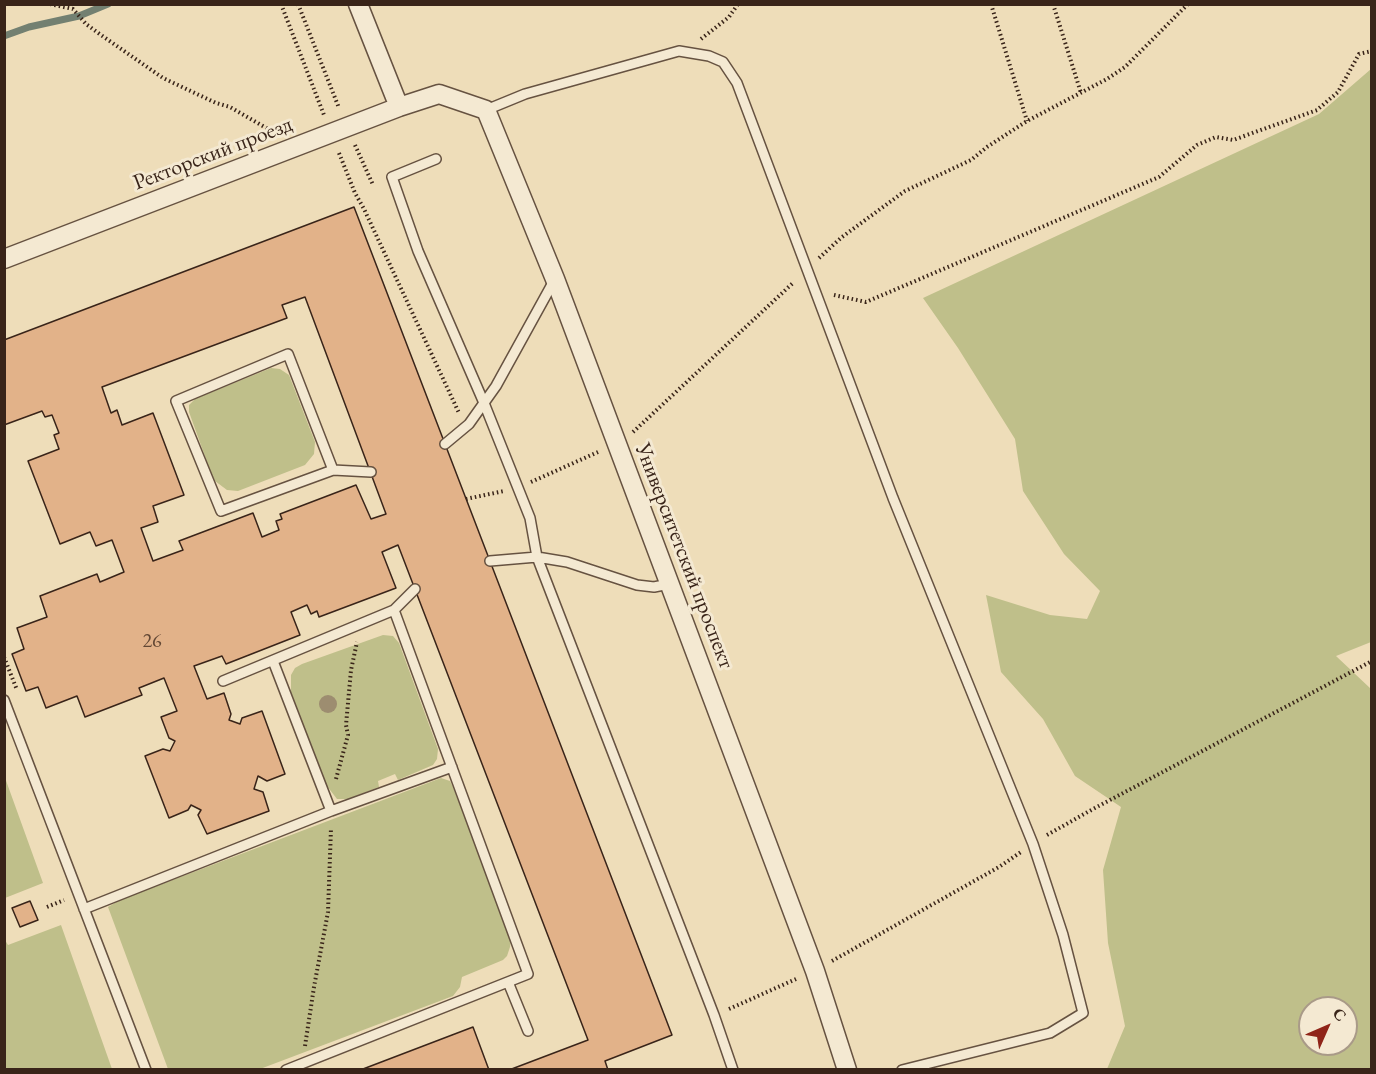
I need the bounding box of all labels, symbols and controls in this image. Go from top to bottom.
street label: Ректорский проезд [130,112,296,196]
street label: Университетский проспект [629,440,739,672]
house number: 26 [142,630,162,654]
north arrow [1298,996,1358,1056]
text: С [1328,1003,1351,1026]

